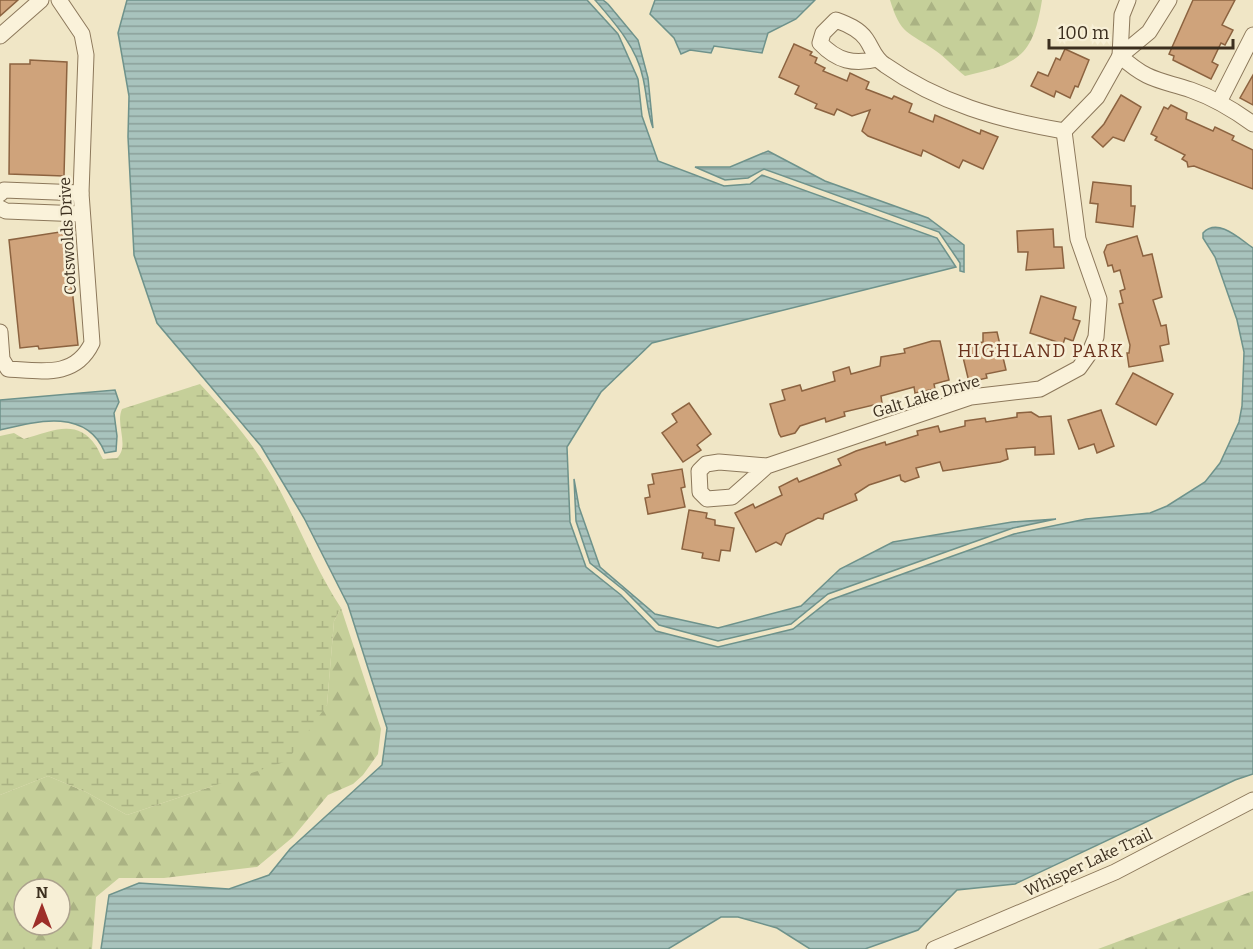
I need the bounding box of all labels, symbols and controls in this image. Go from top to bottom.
scale bar [1049,12,1234,50]
text: 100 m [1058,22,1109,44]
street label: Cotswolds Drive [55,176,80,295]
district label: HIGHLAND PARK [957,340,1125,362]
street label: Galt Lake Drive [870,371,982,422]
street label: Whisper Lake Trail [1021,824,1155,900]
north arrow [12,877,72,937]
text: N [36,883,48,902]

